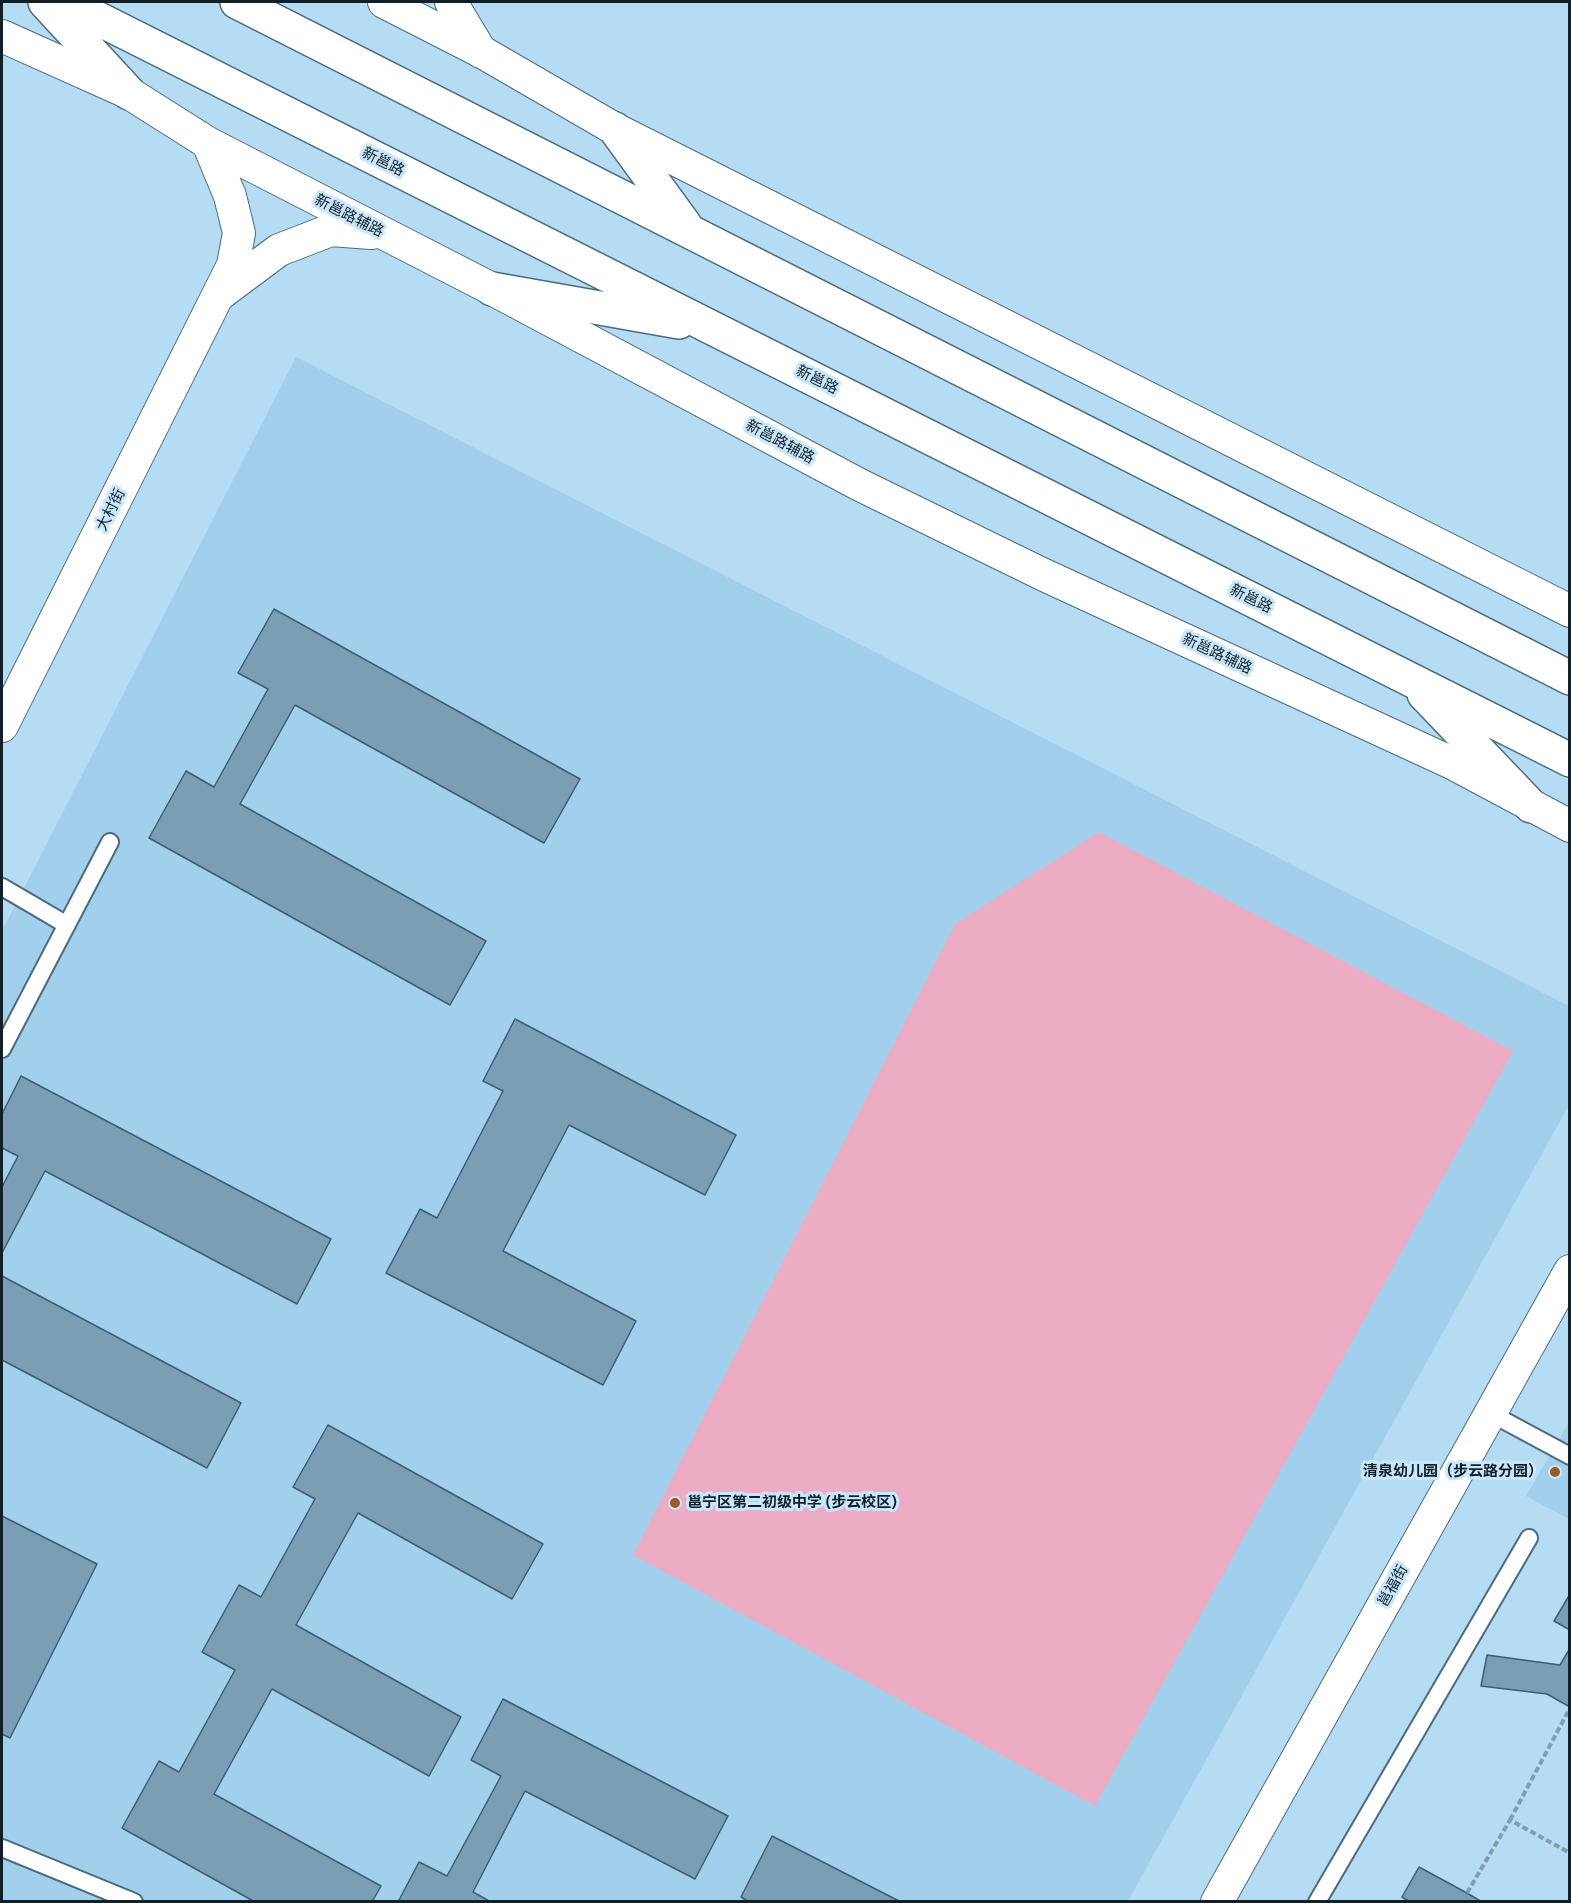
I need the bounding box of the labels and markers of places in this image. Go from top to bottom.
place label: 清泉幼儿园（步云路分园） [1363,1463,1543,1481]
marker: 清泉幼儿园（步云路分园） [1548,1465,1562,1479]
place label: 邕宁区第二初级中学 (步云校区) [687,1494,897,1512]
marker: 邕宁区第二初级中学 (步云校区) [668,1496,682,1510]

